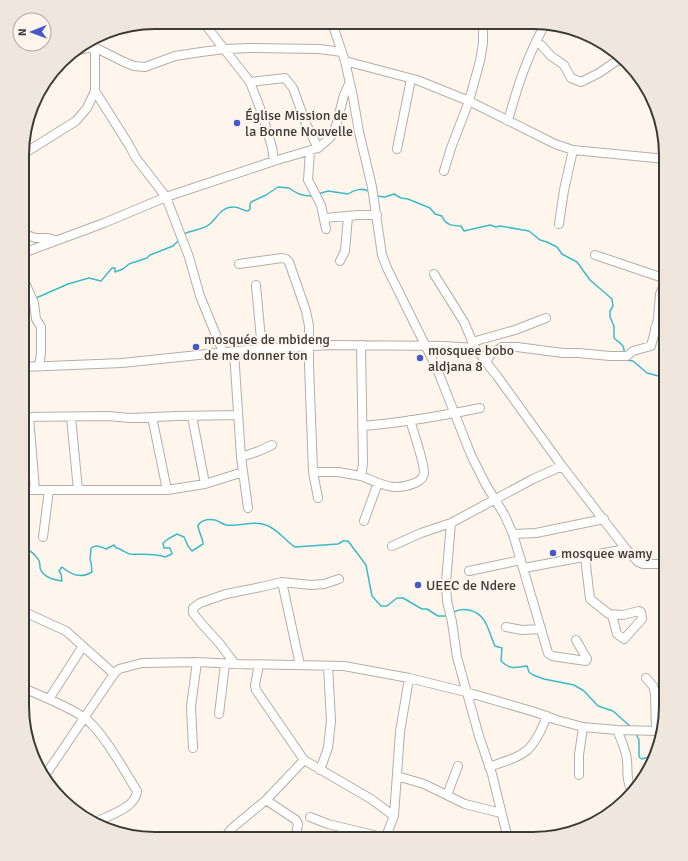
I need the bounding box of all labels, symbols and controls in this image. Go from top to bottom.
north arrow [12,12,52,52]
text: N [16,28,29,36]
place label: Église Mission de la Bonne Nouvelle [245,107,353,140]
marker: Église Mission de la Bonne Nouvelle [232,118,242,128]
place label: mosquée de mbideng de me donner ton [204,331,330,364]
marker: mosquée de mbideng de me donner ton [191,342,201,352]
place label: mosquee bobo aldjana 8 [428,342,514,375]
marker: mosquee bobo aldjana 8 [415,353,425,363]
place label: mosquee wamy [561,545,653,562]
marker: mosquee wamy [548,548,558,558]
place label: UEEC de Ndere [426,577,516,594]
marker: UEEC de Ndere [413,580,423,590]

